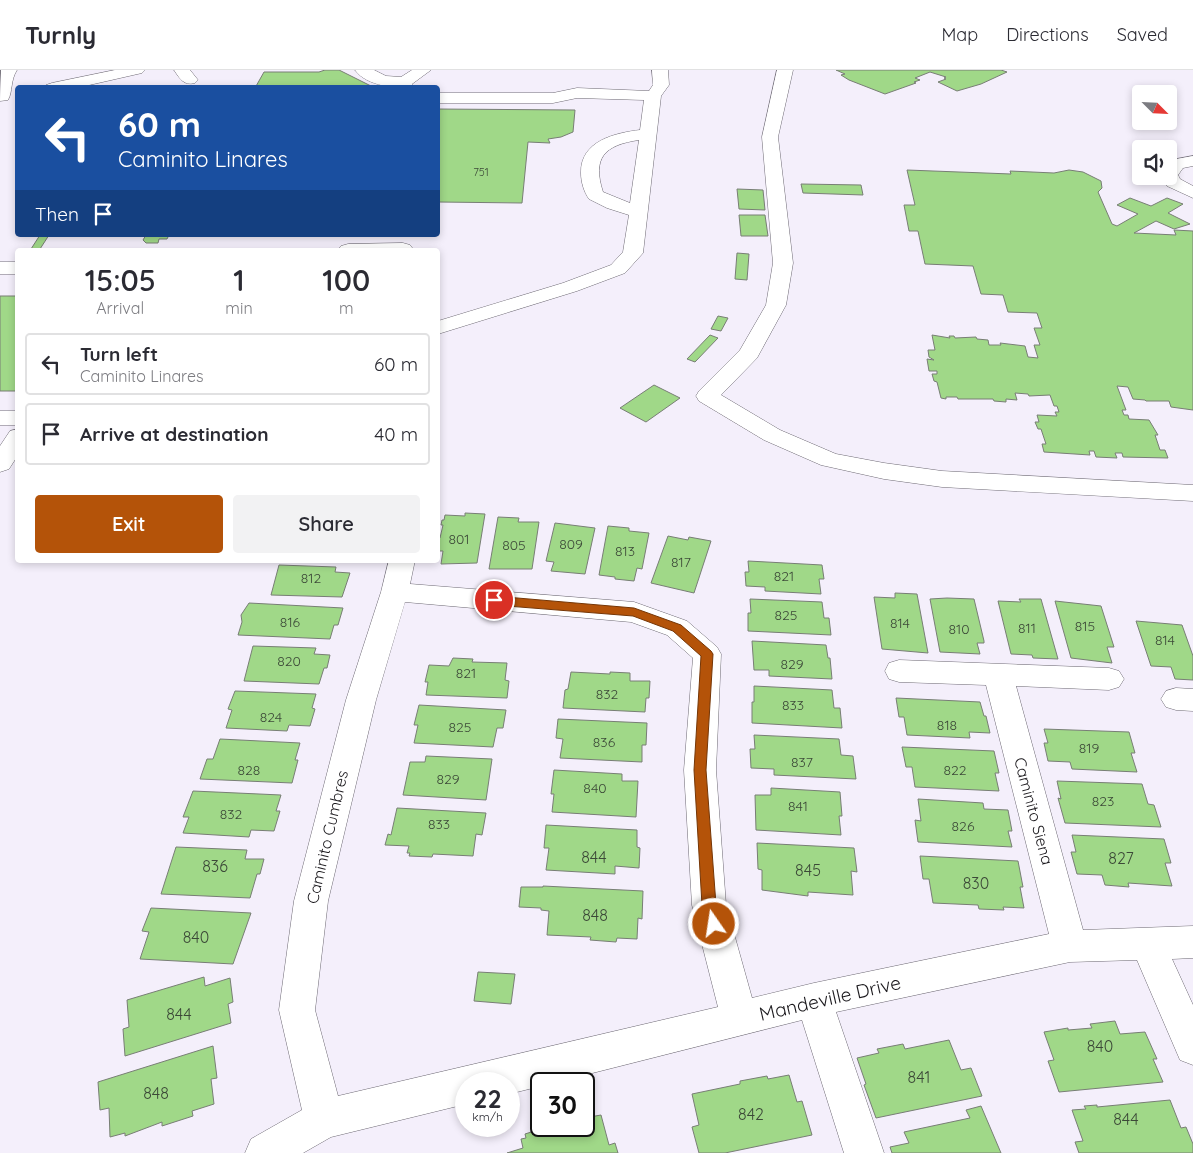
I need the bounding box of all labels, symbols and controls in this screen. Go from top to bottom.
text: Turnly [25,20,96,50]
text: Map [941,23,978,46]
text: Directions [1006,23,1089,46]
text: Saved [1117,23,1168,46]
north arrow [1132,85,1178,130]
map controls [1132,85,1177,185]
text: 60 m [118,102,201,146]
icon: left [35,105,100,170]
button: sound [1132,140,1177,185]
text: Caminito Linares [118,145,288,173]
house number: 751 [473,165,489,179]
icon: arrive [89,200,117,228]
text: Then [35,202,79,226]
text: 15:05 [85,261,156,299]
text: 1 [233,261,245,299]
text: 100 [322,261,370,299]
text: Arrival [96,298,144,318]
text: min [225,298,253,318]
text: m [339,298,354,318]
text: Turn left [80,342,158,366]
icon: left [37,350,65,378]
text: 60 m [374,352,418,376]
text: Caminito Linares [80,366,203,386]
icon: arrive [37,420,65,448]
text: Arrive at destination [80,422,269,446]
text: 40 m [374,422,418,446]
button: Exit [35,495,223,553]
button: Share [233,495,420,553]
house number: 801 [448,530,470,548]
house number: 809 [559,535,583,553]
house number: 805 [502,536,526,554]
house number: 813 [615,542,635,560]
house number: 817 [671,553,691,571]
house number: 821 [774,567,794,585]
house number: 812 [301,569,321,587]
pin [473,579,515,621]
icon: arrive [480,586,508,614]
house number: 825 [775,606,797,624]
house number: 816 [280,613,301,631]
house number: 814 [890,614,910,632]
house number: 815 [1075,617,1095,635]
house number: 811 [1018,619,1036,637]
house number: 810 [948,620,970,638]
house number: 814 [1155,631,1175,649]
house number: 820 [277,652,301,670]
house number: 829 [780,655,804,673]
house number: 821 [456,664,476,682]
house number: 832 [596,685,619,703]
house number: 833 [782,696,804,714]
house number: 824 [260,708,282,726]
house number: 818 [937,716,957,734]
house number: 825 [449,718,471,736]
house number: 836 [593,733,616,751]
house number: 819 [1079,739,1099,757]
house number: 837 [791,753,813,771]
street label: Caminito Siena [1010,755,1058,867]
house number: 828 [238,761,260,779]
house number: 822 [943,761,967,779]
street label: Caminito Cumbres [302,768,352,906]
house number: 829 [436,770,460,788]
house number: 840 [583,779,607,797]
house number: 823 [1092,792,1114,810]
house number: 841 [788,797,808,815]
house number: 832 [220,805,243,823]
house number: 833 [428,815,450,833]
house number: 826 [952,817,975,835]
house number: 844 [581,847,607,867]
house number: 827 [1108,848,1134,868]
house number: 836 [202,856,228,876]
house number: 845 [795,860,821,880]
house number: 830 [963,873,989,893]
position arrow [687,897,739,949]
house number: 848 [582,905,608,925]
house number: 840 [183,927,209,947]
street label: Mandeville Drive [757,970,903,1026]
house number: 844 [166,1004,192,1024]
house number: 840 [1087,1036,1113,1056]
house number: 841 [908,1067,930,1087]
speed limit sign: 30 [530,1072,595,1137]
house number: 848 [143,1083,169,1103]
text: 22 [473,1083,502,1114]
house number: 842 [738,1104,764,1124]
text: km/h [472,1109,503,1124]
house number: 844 [1113,1109,1139,1129]

